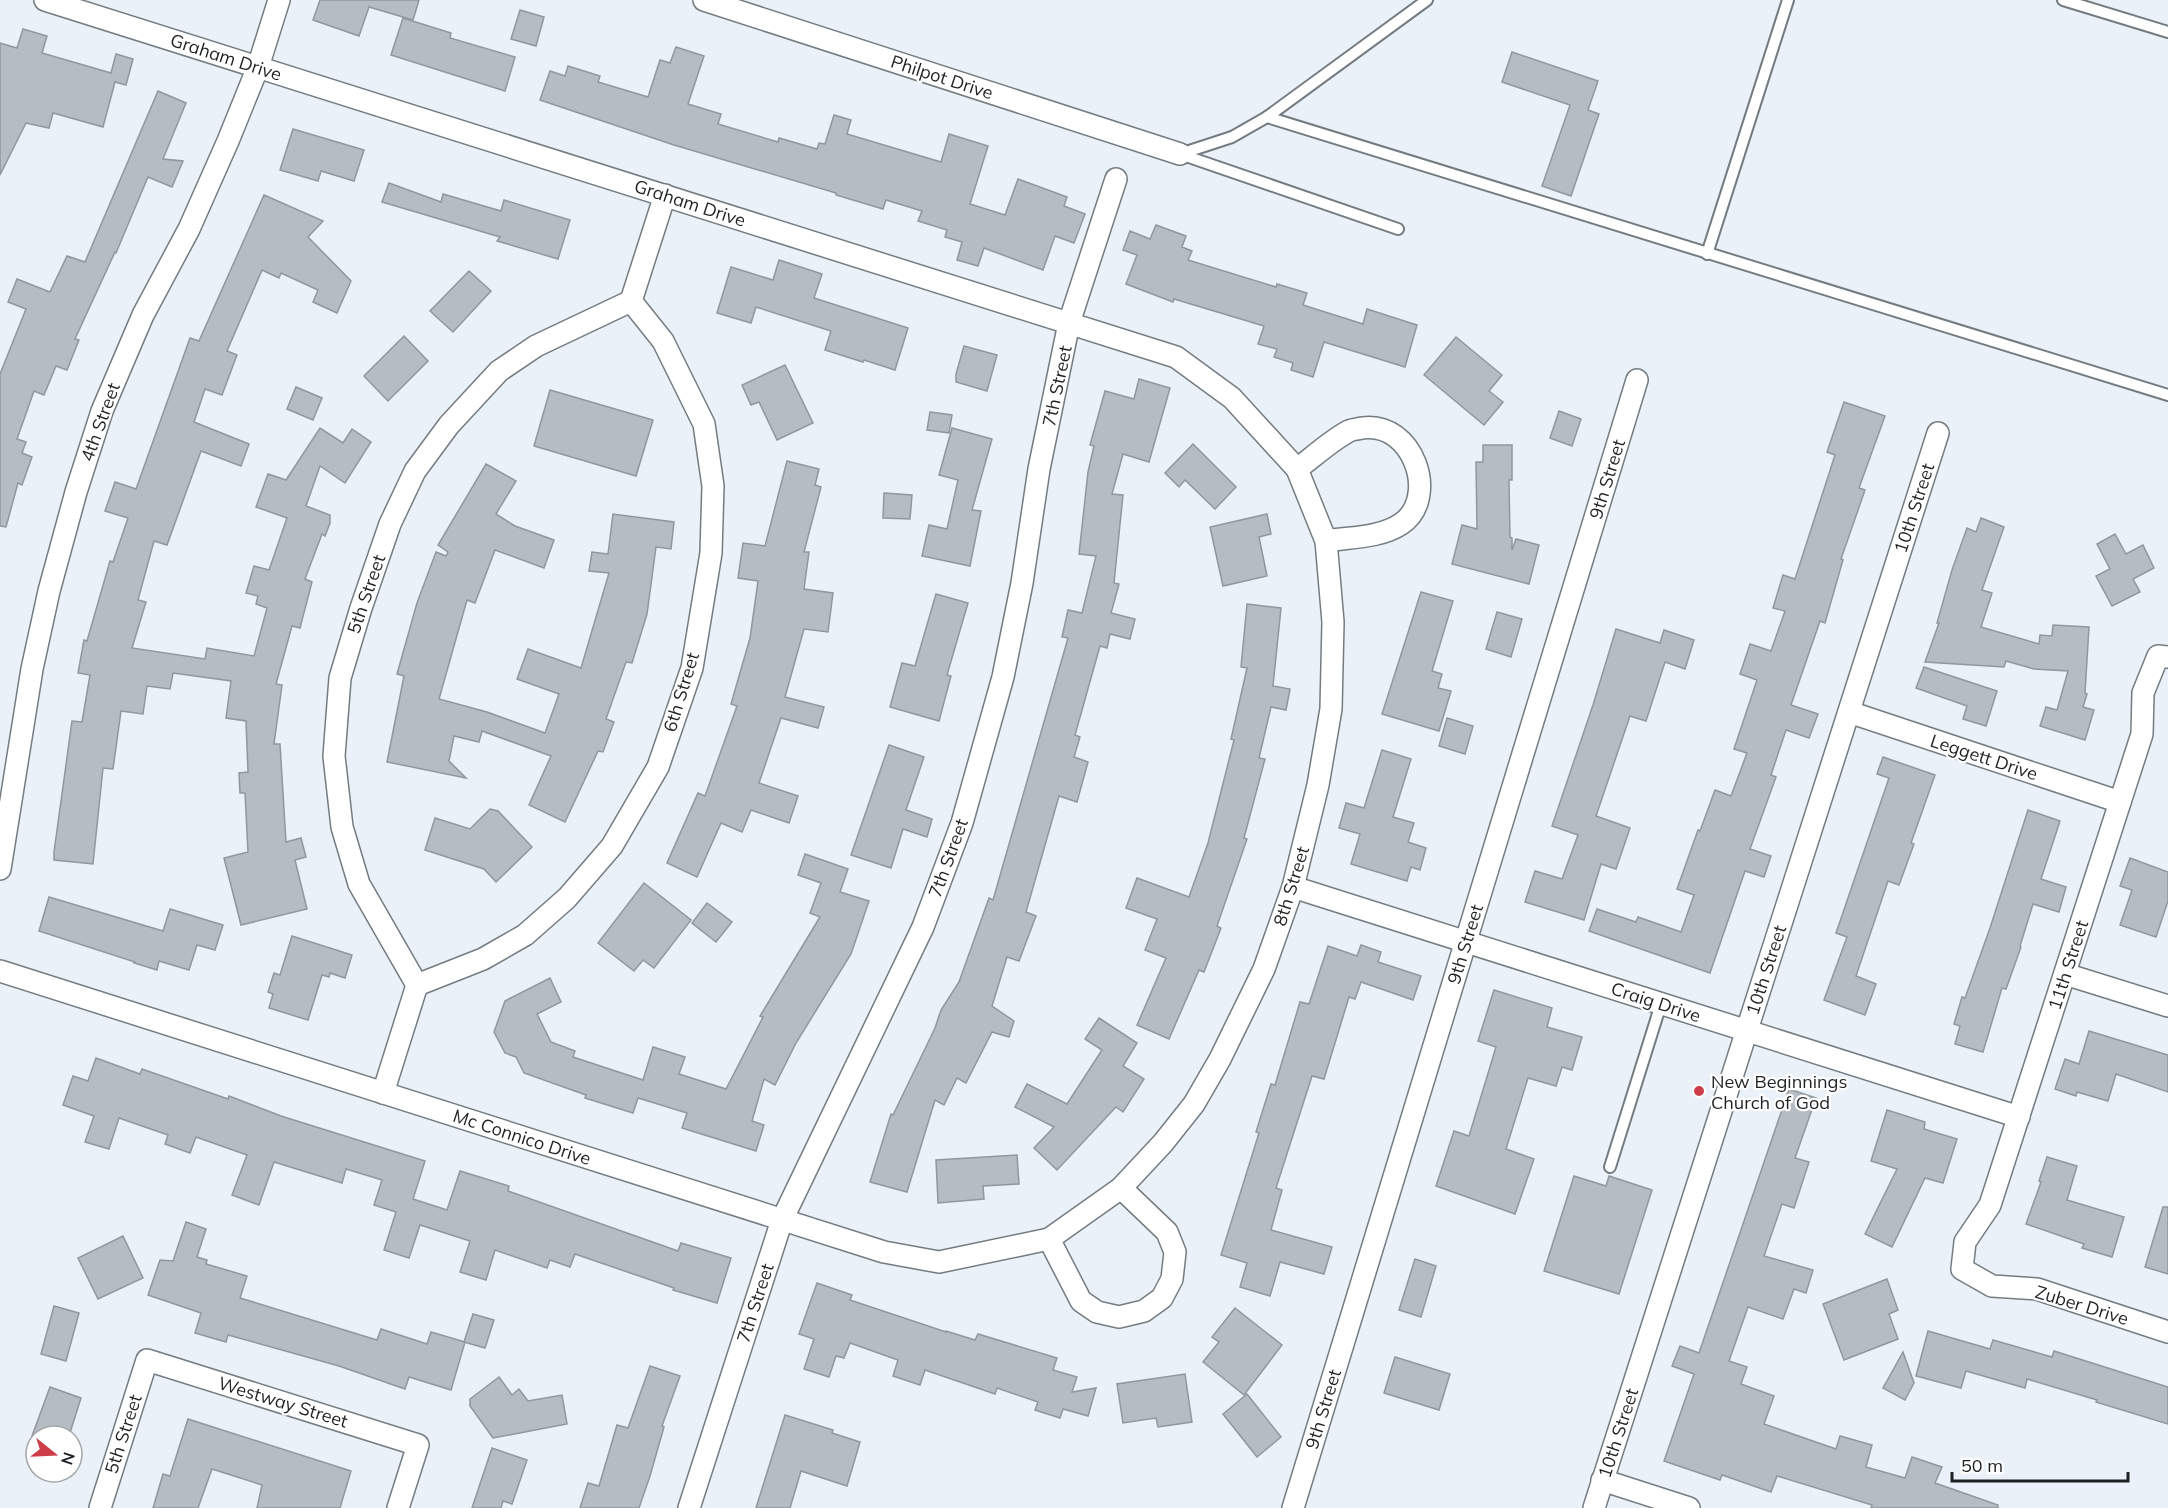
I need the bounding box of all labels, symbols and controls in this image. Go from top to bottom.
street label: Graham Drive [167,28,285,86]
street label: Philpot Drive [888,50,996,104]
street label: Graham Drive [631,174,749,232]
street label: 7th Street [1037,343,1077,429]
street label: 4th Street [75,379,125,465]
street label: 9th Street [1584,436,1630,522]
street label: 10th Street [1889,460,1939,556]
street label: 5th Street [342,551,390,637]
street label: 6th Street [658,649,704,735]
street label: Leggett Drive [1927,729,2041,785]
street label: 7th Street [923,815,973,901]
street label: 8th Street [1268,843,1314,929]
street label: 9th Street [1442,901,1488,987]
street label: 11th Street [2043,917,2093,1013]
street label: 10th Street [1741,922,1791,1018]
street label: Craig Drive [1608,977,1704,1027]
place label: New Beginnings Church of God [1711,1070,1847,1114]
marker: New Beginnings Church of God [1692,1084,1706,1098]
street label: Mc Connico Drive [450,1104,594,1170]
street label: 7th Street [731,1260,779,1346]
street label: Zuber Drive [2033,1280,2131,1330]
street label: 9th Street [1300,1366,1346,1452]
street label: Westway Street [215,1371,351,1433]
street label: 10th Street [1593,1385,1643,1481]
street label: 5th Street [99,1391,147,1477]
north arrow [24,1424,84,1484]
scale bar [1952,1445,2128,1483]
text: N [57,1450,80,1467]
text: 50 m [1961,1454,2003,1477]

